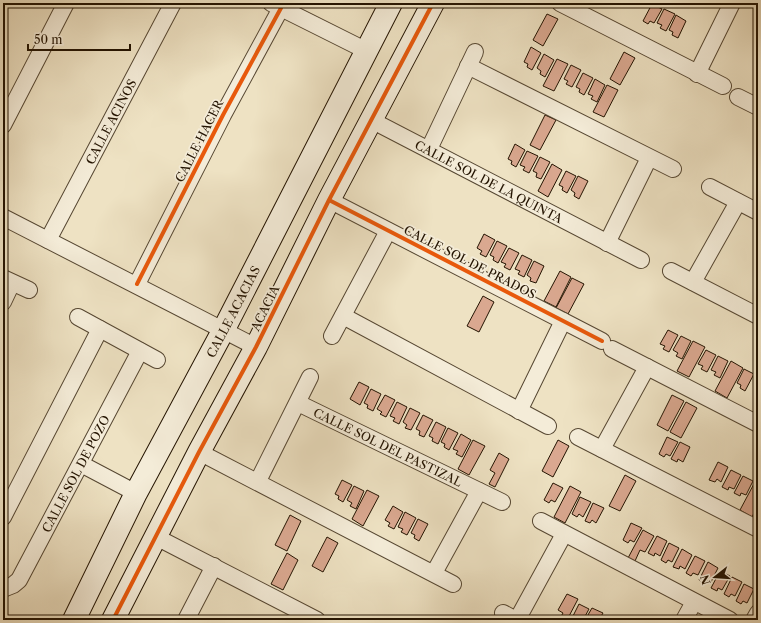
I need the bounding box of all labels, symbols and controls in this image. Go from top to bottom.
scale bar [28,26,130,52]
text: 50 m [34,32,63,47]
street label: CALLE ACINOS [82,76,139,167]
street label: CALLE HACER [172,96,227,185]
street label: CALLE SOL DE LA QUINTA [413,137,566,226]
street label: CALLE SOL DE PRADOS [401,222,539,302]
street label: CALLE ACACIAS [203,263,263,360]
street label: ACACIA [247,282,283,334]
street label: CALLE SOL DEL PASTIZAL [311,404,465,489]
street label: CALLE SOL DE POZO [38,412,112,535]
north arrow [695,557,735,597]
text: N [697,573,714,587]

